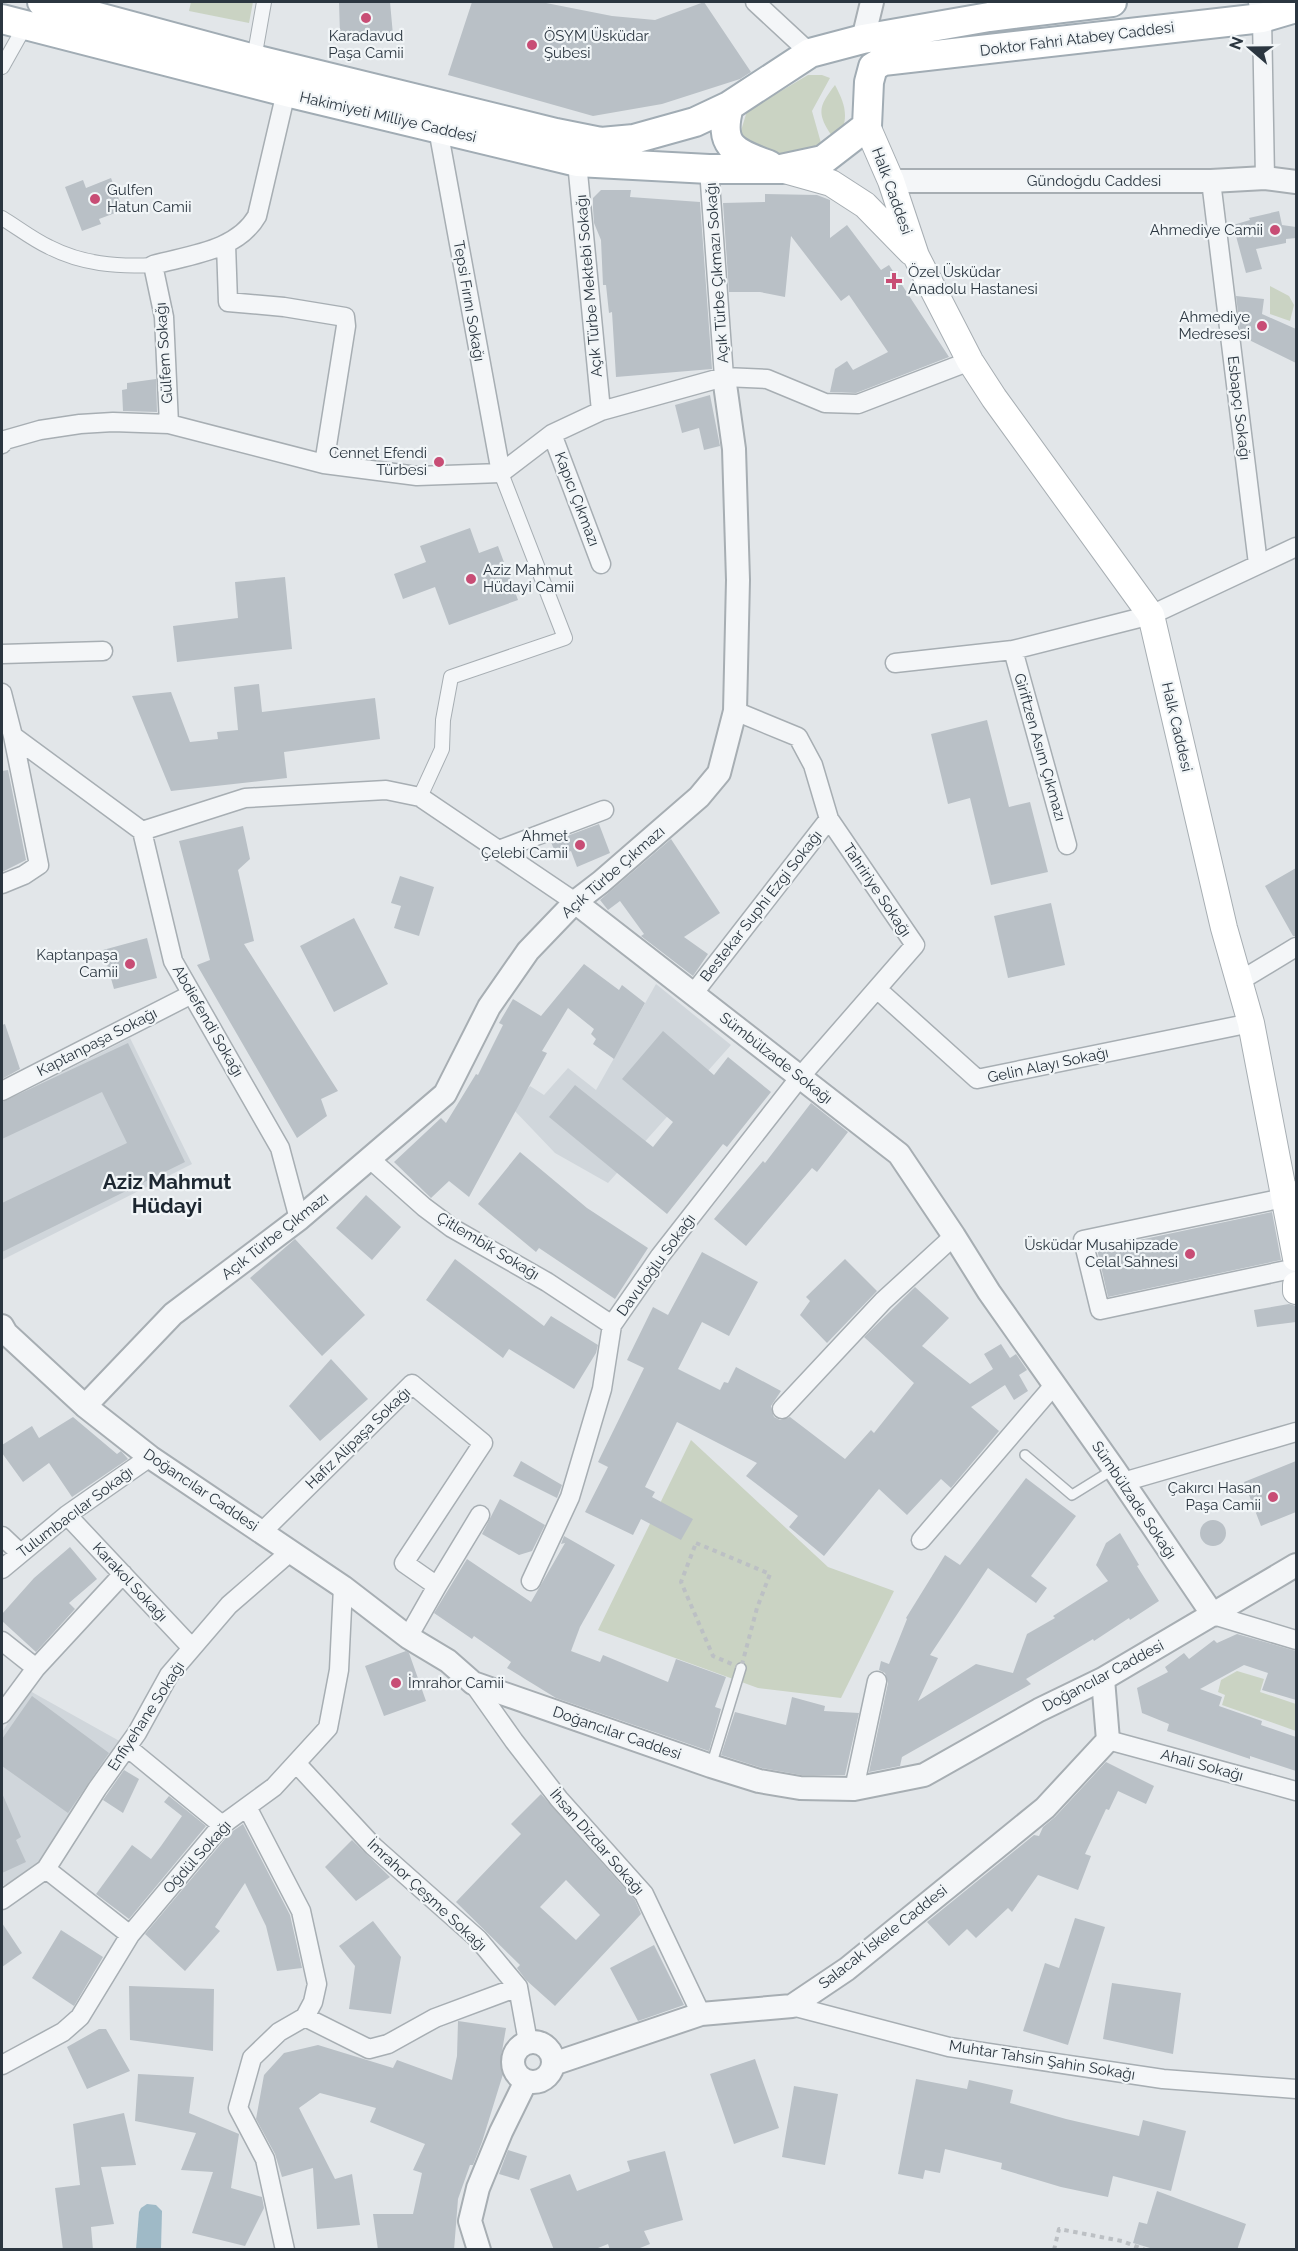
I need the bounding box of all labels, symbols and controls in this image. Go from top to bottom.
marker: Karadavud Paşa Camii [359,11,373,25]
street label: Doktor Fahri Atabey Caddesi [979,18,1175,60]
north arrow [1220,18,1280,78]
place label: ÖSYM Üsküdar Şubesi [544,26,650,62]
place label: Karadavud Paşa Camii [328,27,404,62]
text: N [1225,34,1247,52]
marker: ÖSYM Üsküdar Şubesi [525,38,539,52]
street label: Hakimiyeti Milliye Caddesi [298,88,478,146]
street label: Halk Caddesi [868,145,916,237]
street label: Gündoğdu Caddesi [1027,172,1161,190]
place label: Gulfen Hatun Camii [107,181,191,216]
street label: Açık Türbe Çıkmazı Sokağı [702,182,732,364]
marker: Gulfen Hatun Camii [88,192,102,206]
street label: Açık Türbe Mektebi Sokağı [572,194,606,378]
place label: Ahmediye Camii [1150,221,1263,239]
marker: Ahmediye Camii [1268,223,1282,237]
street label: Tepsi Fırını Sokağı [450,239,488,363]
place label: Özel Üsküdar Anadolu Hastanesi [908,262,1038,298]
marker: Özel Üsküdar Anadolu Hastanesi [885,272,903,290]
street label: Gülfem Sokağı [151,302,177,404]
place label: Ahmediye Medresesi [1178,308,1250,343]
marker: Ahmediye Medresesi [1255,319,1269,333]
street label: Esbapçı Sokağı [1224,355,1254,461]
place label: Cennet Efendi Türbesi [329,444,427,479]
street label: Kapıcı Çıkmazı [551,449,603,549]
marker: Cennet Efendi Türbesi [432,455,446,469]
place label: Aziz Mahmut Hüdayi Camii [483,561,574,596]
marker: Aziz Mahmut Hüdayi Camii [464,572,478,586]
street label: Giriftzen Asım Çıkmazı [1010,671,1070,823]
street label: Halk Caddesi [1158,680,1196,774]
street label: Açık Türbe Çıkmazı [558,822,668,922]
place label: Ahmet Çelebi Camii [481,827,568,862]
street label: Bestekar Suphi Ezgi Sokağı [696,827,826,985]
marker: Ahmet Çelebi Camii [573,838,587,852]
street label: Tahririye Sokağı [839,840,915,940]
place label: Kaptanpaşa Camii [36,946,118,981]
marker: Kaptanpaşa Camii [123,957,137,971]
street label: Abdiefendi Sokağı [169,962,247,1080]
street label: Kaptanpaşa Sokağı [34,1004,160,1080]
street label: Sümbülzade Sokağı [716,1008,836,1108]
street label: Gelin Alayı Sokağı [986,1043,1110,1087]
district label: Aziz Mahmut Hüdayi [103,1169,231,1218]
street label: Açık Türbe Çıkmazı [218,1189,332,1283]
street label: Çitlembik Sokağı [434,1208,542,1284]
street label: Davutoğlu Sokağı [613,1210,699,1320]
place label: Üsküdar Musahipzade Celal Sahnesi [1024,1235,1178,1271]
marker: Üsküdar Musahipzade Celal Sahnesi [1183,1247,1197,1261]
street label: Hafız Alipaşa Sokağı [302,1383,414,1493]
street label: Sümbülzade Sokağı [1088,1438,1180,1562]
street label: Doğancılar Caddesi [140,1445,262,1535]
street label: Tulumbacılar Sokağı [14,1463,136,1561]
place label: Çakırcı Hasan Paşa Camii [1168,1479,1261,1514]
marker: Çakırcı Hasan Paşa Camii [1266,1490,1280,1504]
street label: Karakol Sokağı [89,1539,171,1625]
street label: Doğancılar Caddesi [1039,1636,1167,1716]
street label: Enfiyehane Sokağı [104,1658,188,1774]
place label: İmrahor Camii [408,1673,504,1692]
marker: İmrahor Camii [389,1676,403,1690]
street label: Doğancılar Caddesi [550,1703,684,1763]
street label: Ahali Sokağı [1159,1745,1245,1785]
street label: İhsan Dizdar Sokağı [546,1785,649,1899]
street label: Oğdül Sokağı [159,1816,235,1898]
street label: İmrahor Çeşme Sokağı [364,1834,491,1955]
street label: Salacak İskele Caddesi [815,1880,951,1993]
street label: Muhtar Tahsin Şahin Sokağı [948,2036,1136,2084]

